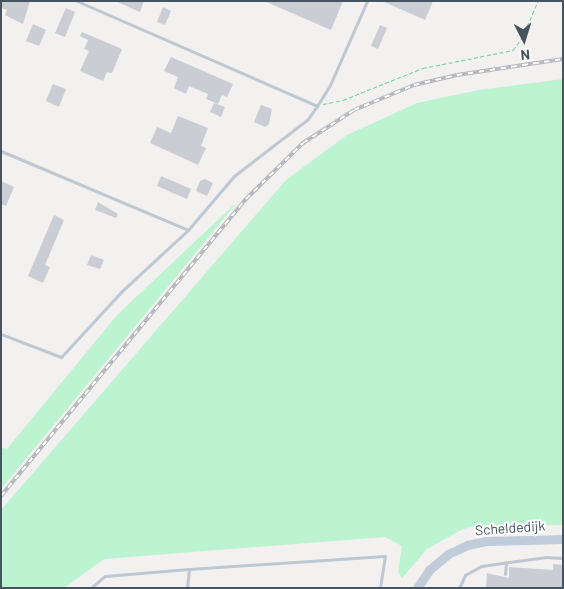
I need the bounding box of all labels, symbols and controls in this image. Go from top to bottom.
north arrow [499,15,549,65]
text: N [520,47,531,64]
street label: Scheldedijk [474,517,546,539]

